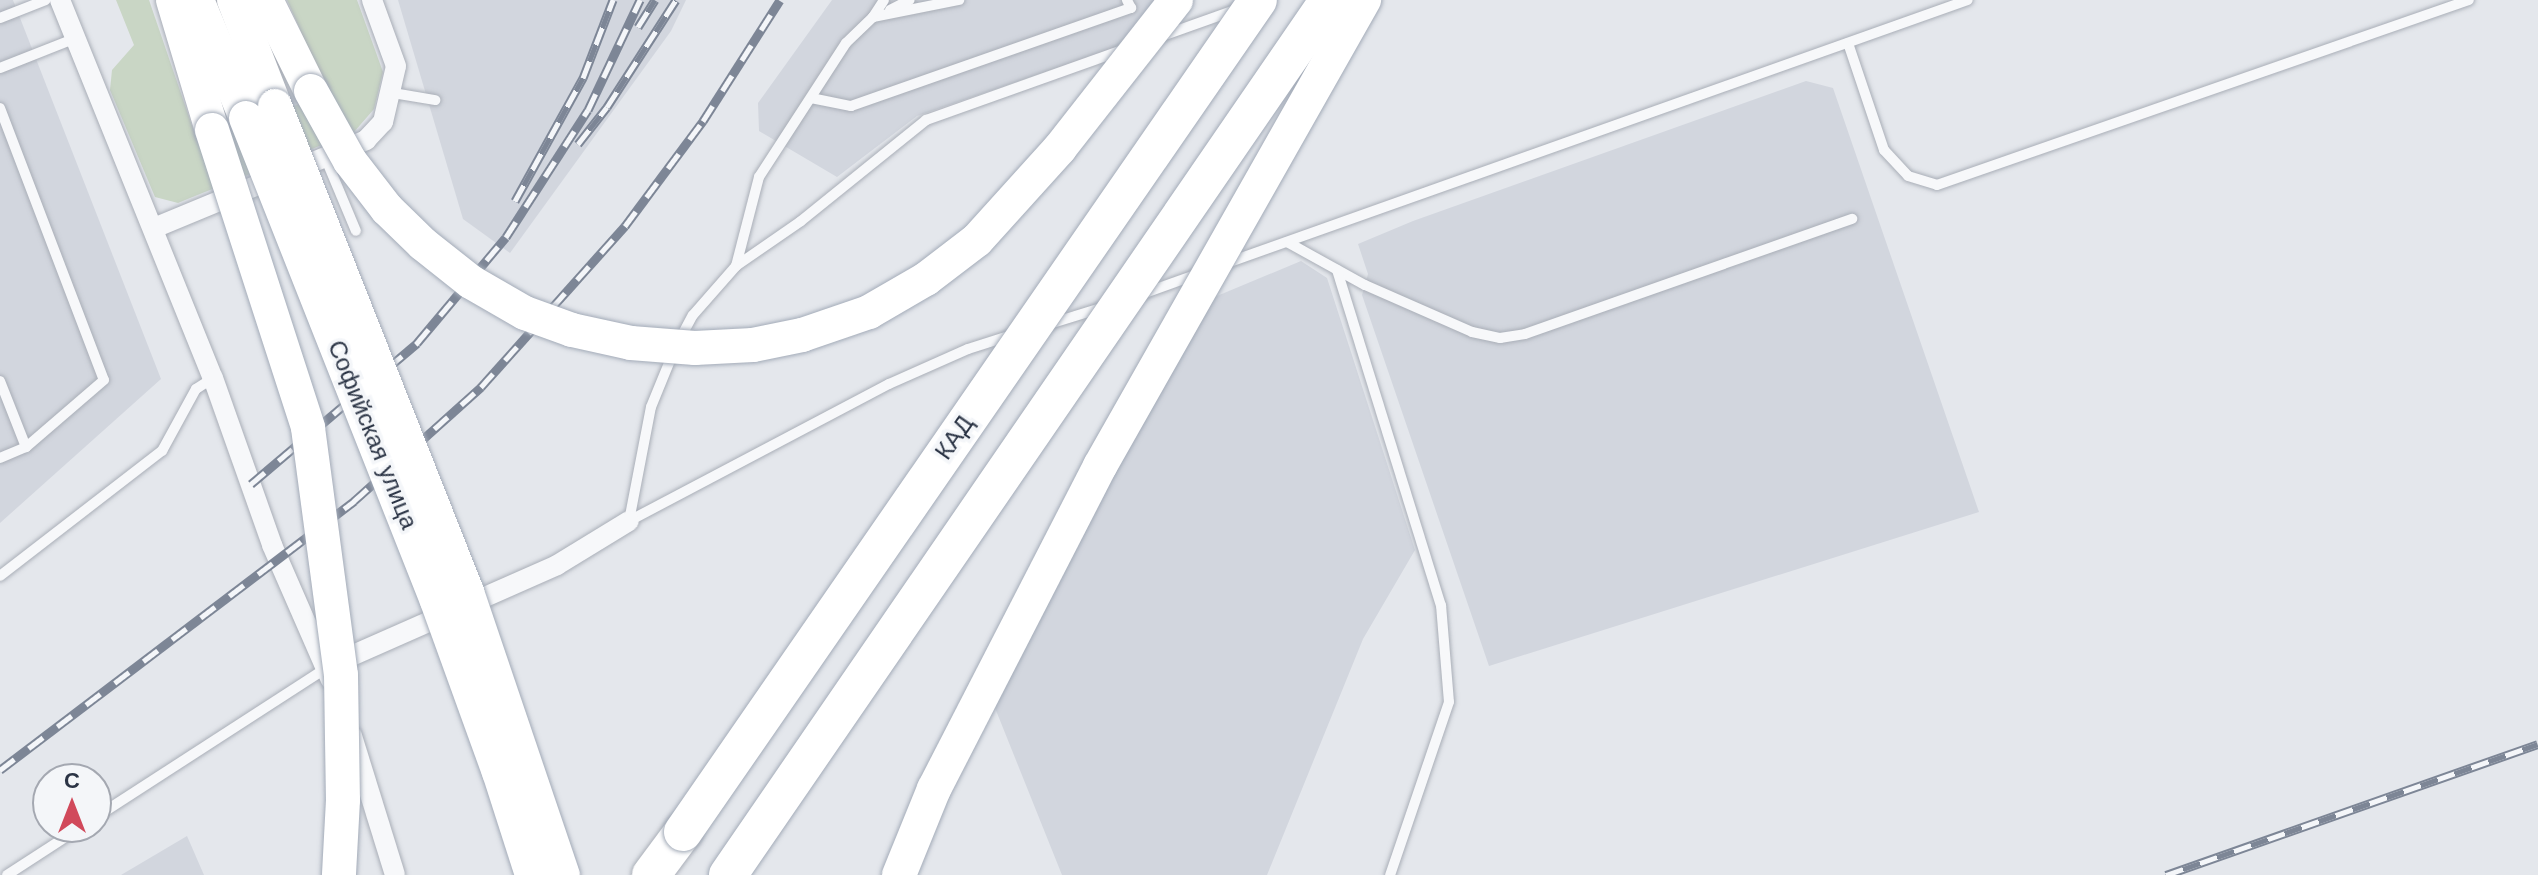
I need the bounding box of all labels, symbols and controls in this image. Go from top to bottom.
street label: Софийская улица [321,337,423,533]
street label: КАД [930,410,980,466]
north arrow [32,763,112,843]
text: С [64,768,80,793]

